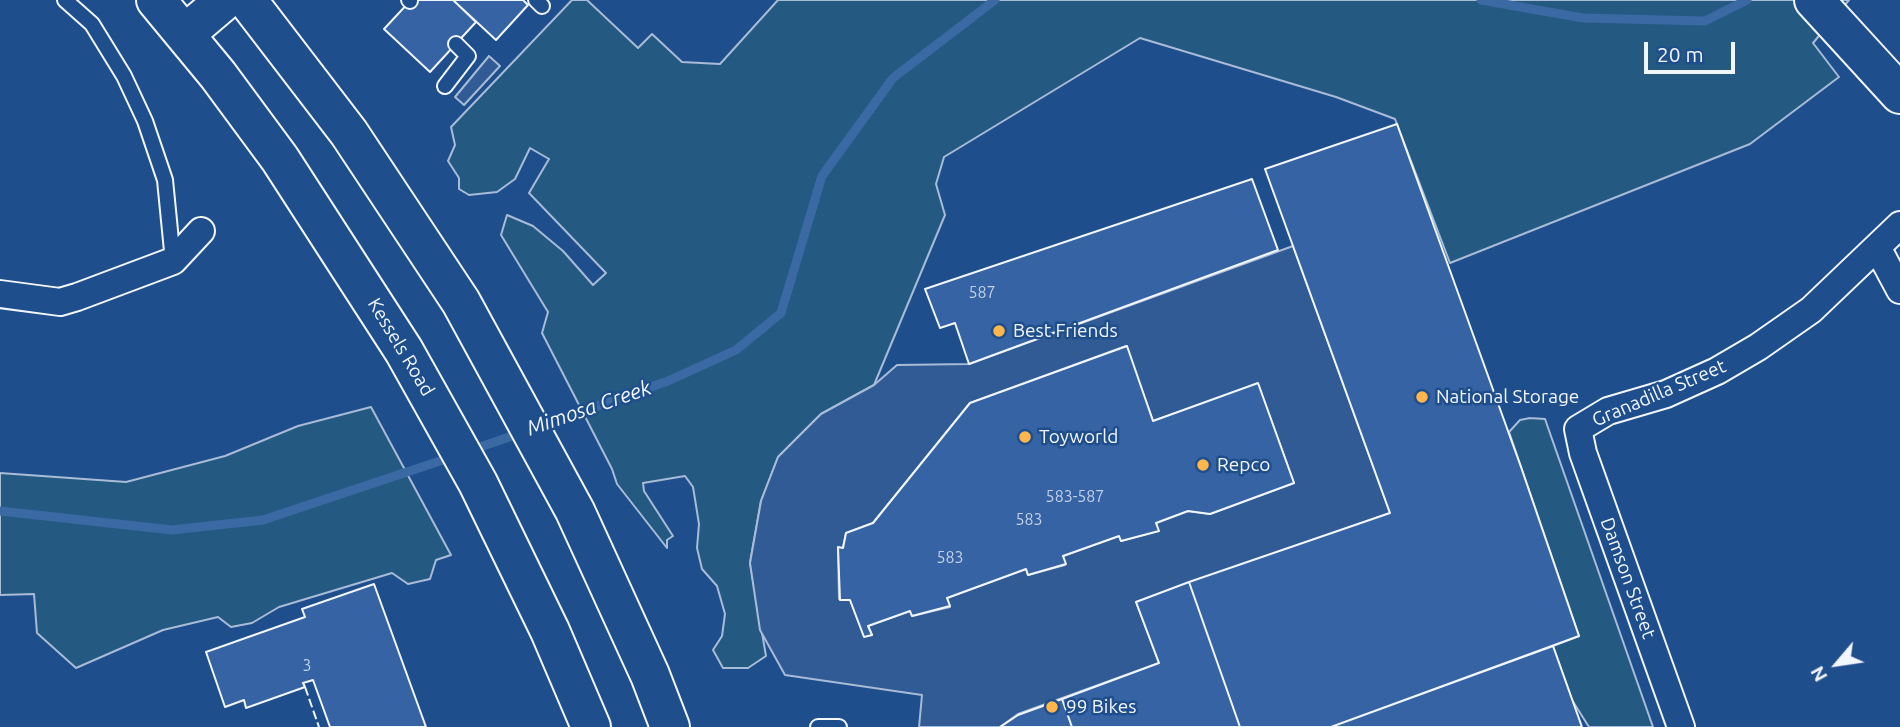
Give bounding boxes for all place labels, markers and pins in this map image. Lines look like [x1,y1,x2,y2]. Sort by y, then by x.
place label: Best Friends [1013,320,1118,342]
marker: Best Friends [991,323,1007,339]
place label: National Storage [1436,386,1579,408]
marker: National Storage [1414,389,1430,405]
place label: Toyworld [1039,426,1118,448]
marker: Toyworld [1017,429,1033,445]
place label: Repco [1217,454,1270,476]
marker: Repco [1195,457,1211,473]
place label: 99 Bikes [1066,696,1136,718]
marker: 99 Bikes [1044,699,1060,715]

